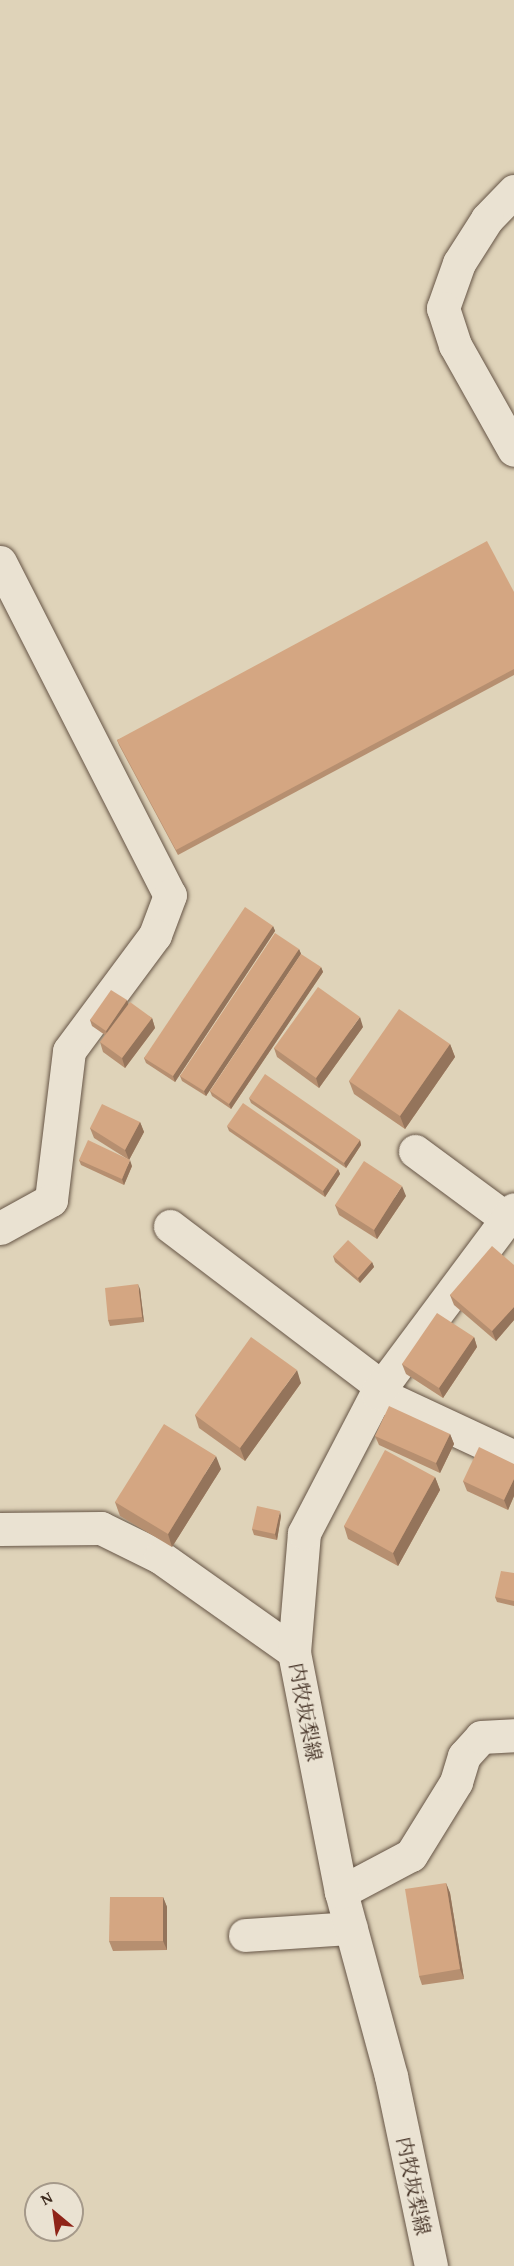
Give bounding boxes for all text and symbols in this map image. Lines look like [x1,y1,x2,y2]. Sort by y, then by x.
street label: 内牧坂梨線 [285,1661,327,1763]
street label: 内牧坂梨線 [392,2135,436,2237]
north arrow [24,2182,84,2242]
text: N [36,2185,57,2211]

